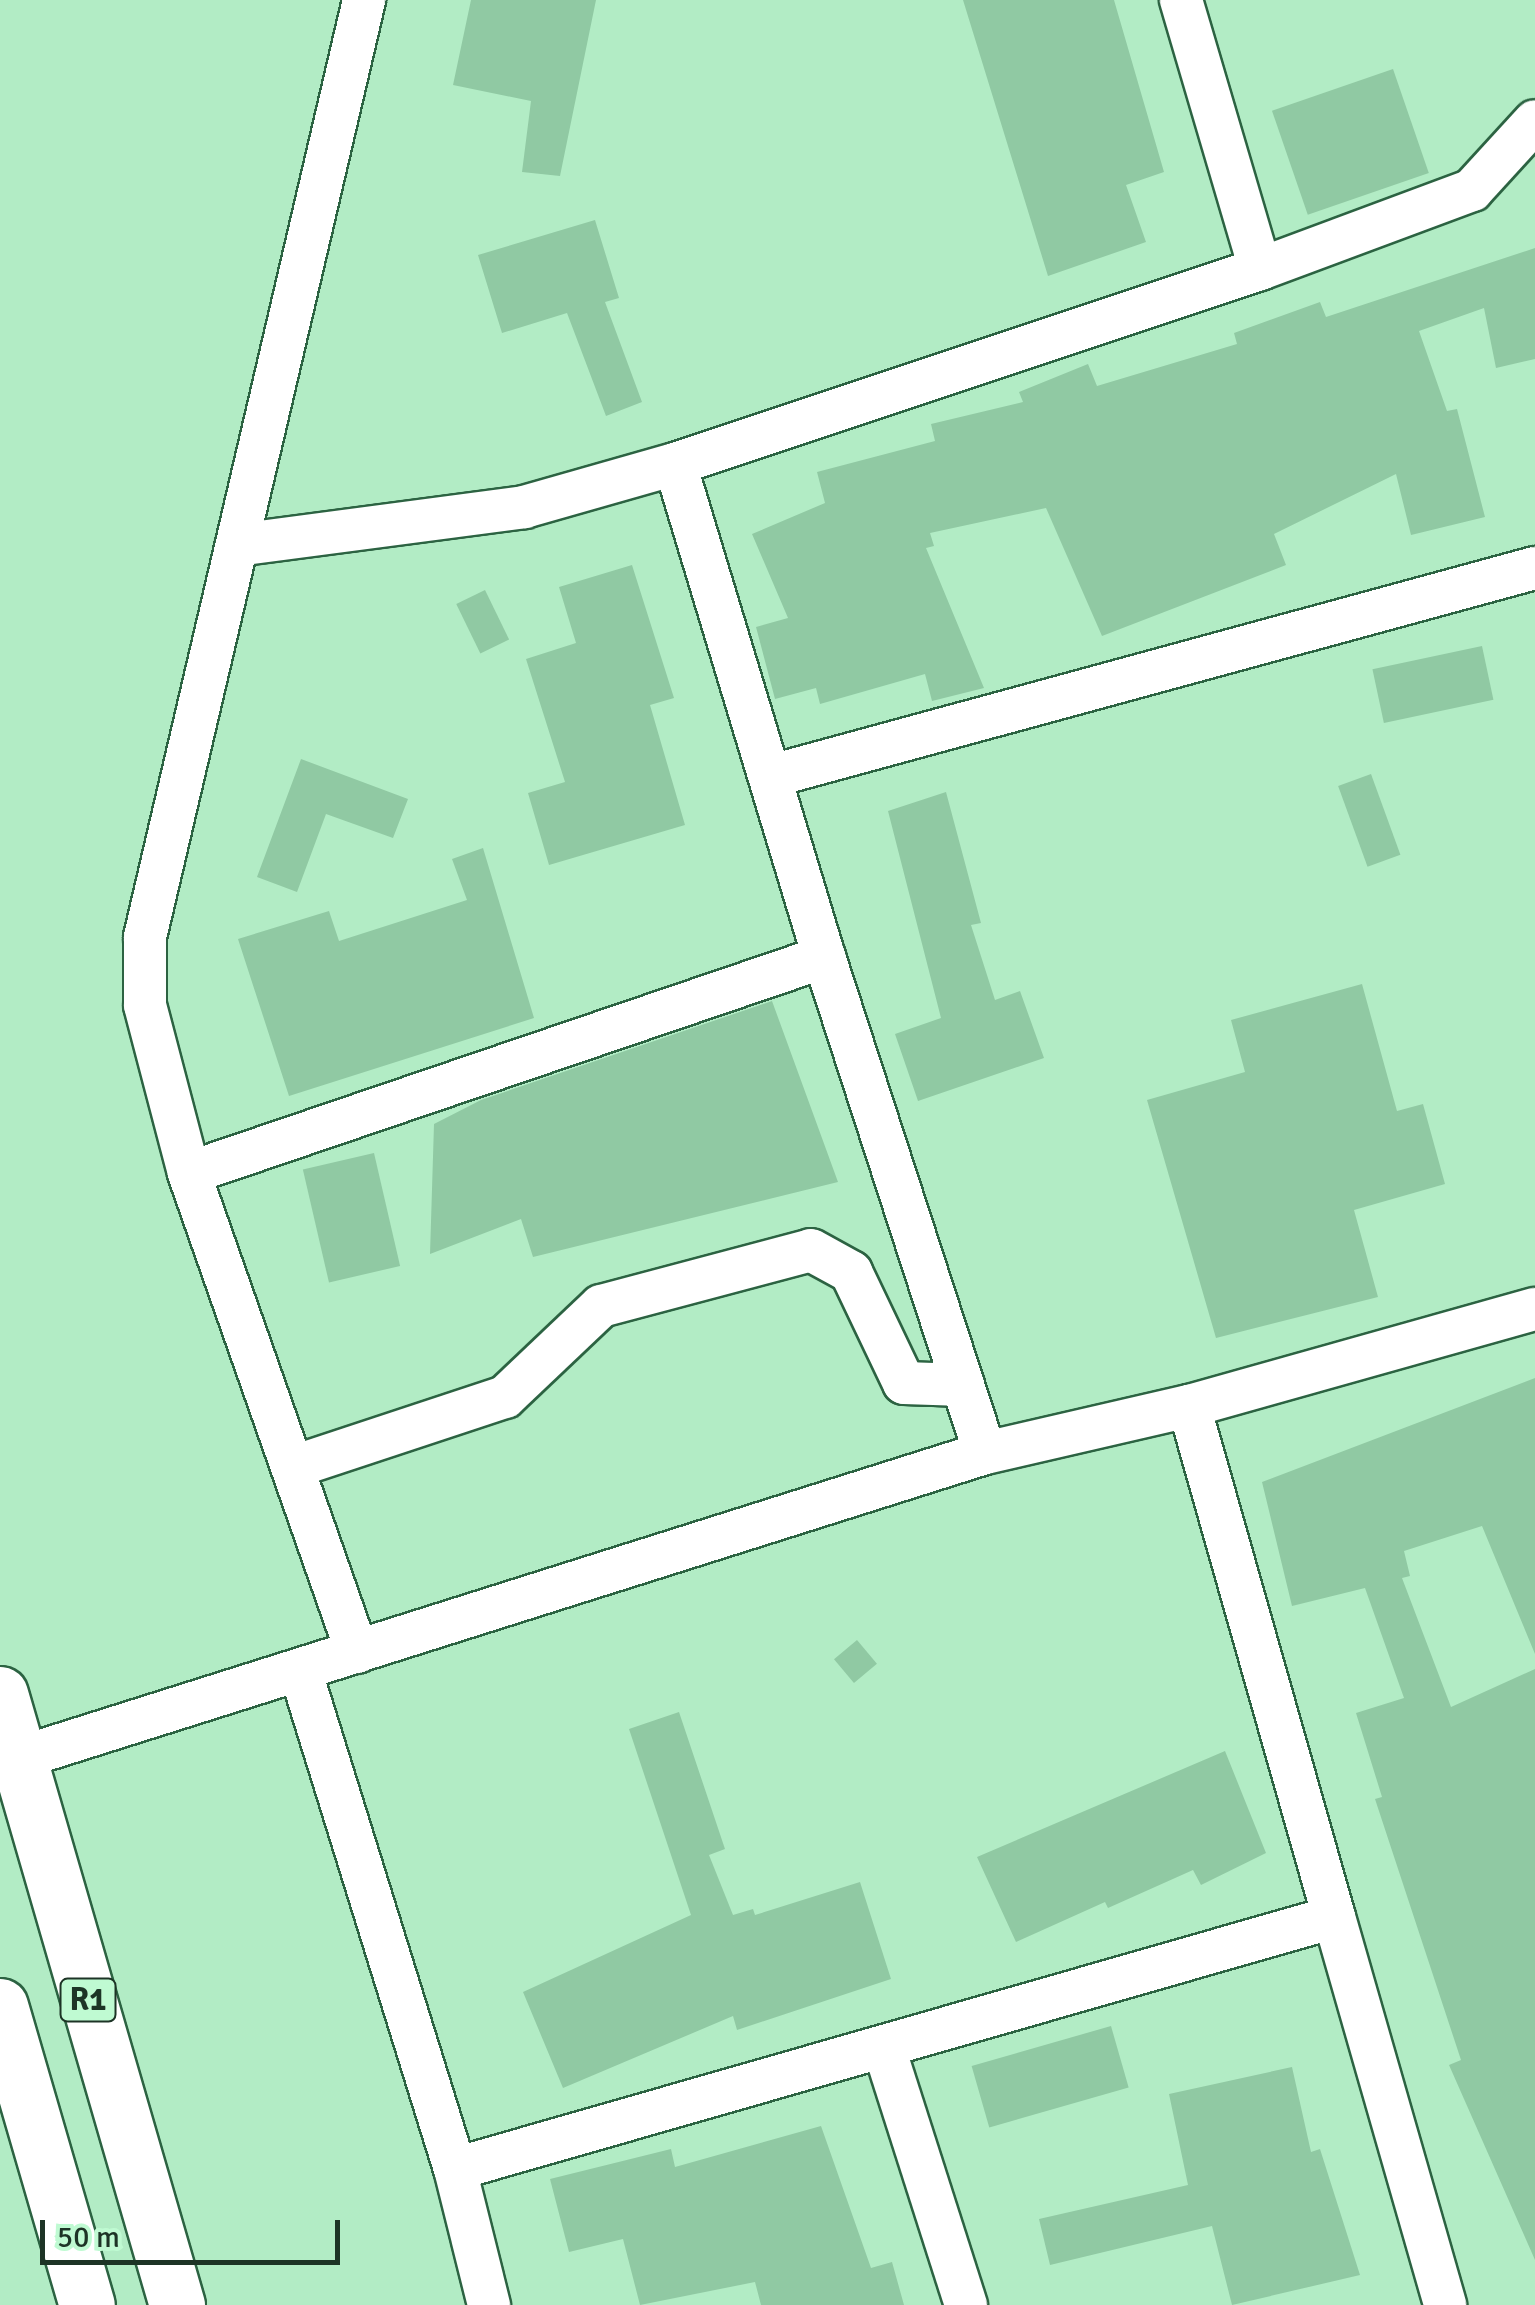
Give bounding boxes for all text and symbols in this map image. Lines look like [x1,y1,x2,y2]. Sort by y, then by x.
road number: R1 [58,1973,118,2027]
scale bar [45,2200,345,2262]
text: 50 m [57,2219,120,2256]

